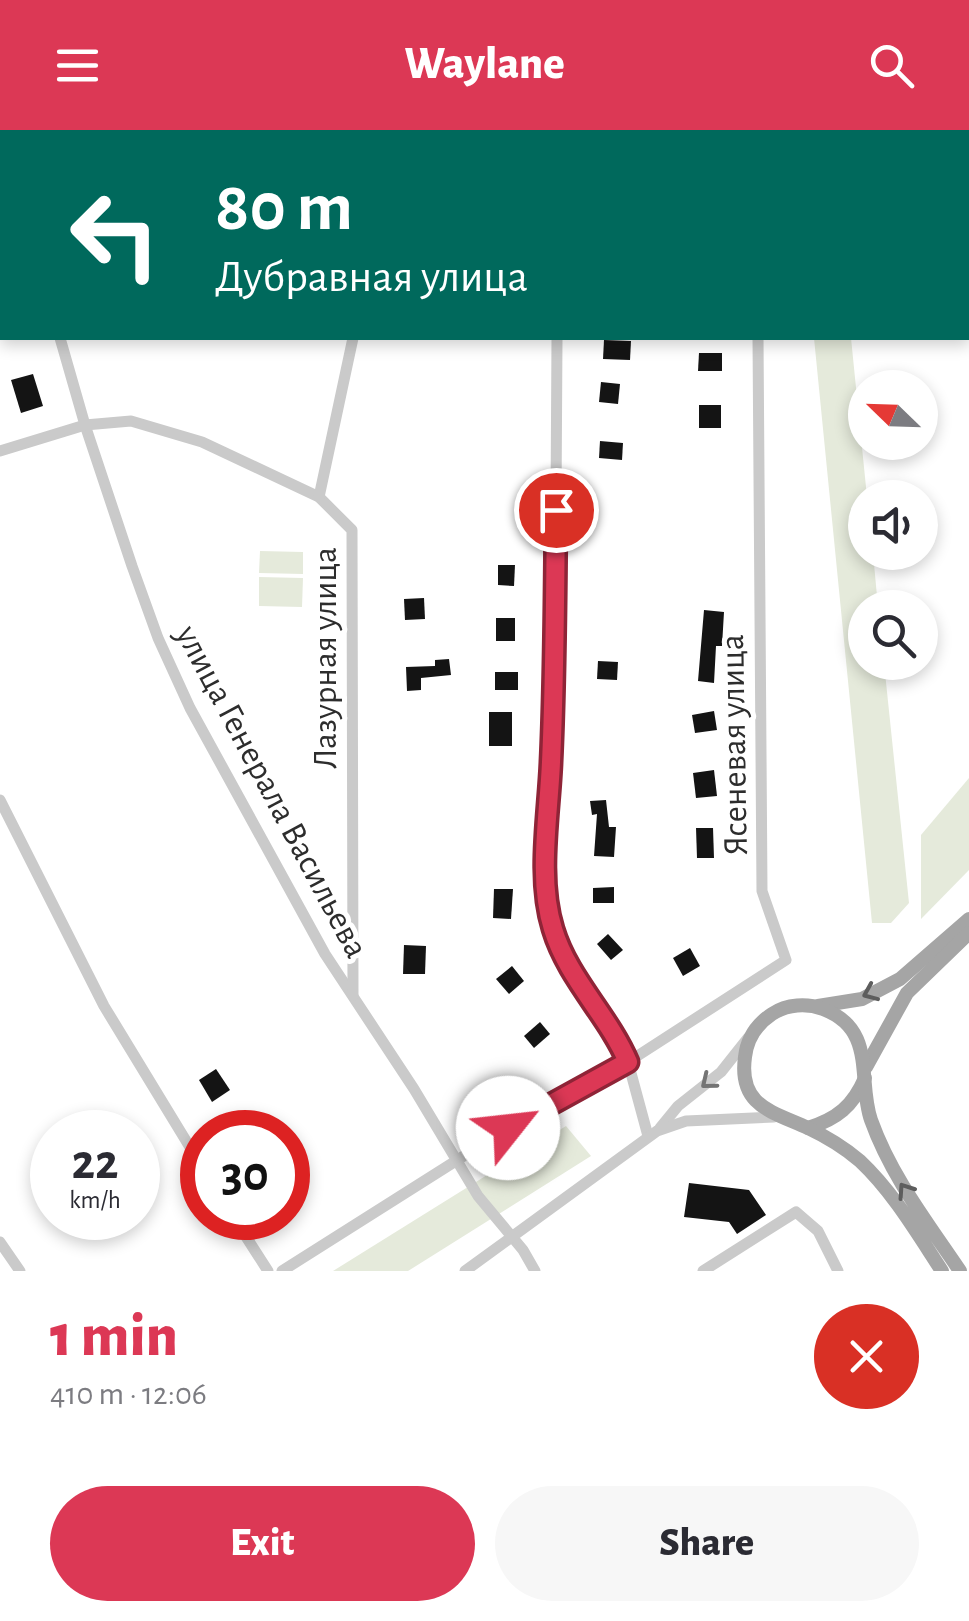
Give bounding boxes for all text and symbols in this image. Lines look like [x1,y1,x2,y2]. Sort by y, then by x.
icon: menu [50,38,105,93]
icon: search [864,38,919,93]
text: Waylane [404,42,565,87]
icon: left [50,170,180,300]
text: 80 m [215,173,353,243]
text: Дубравная улица [215,255,528,300]
north arrow [848,370,938,460]
map controls [848,370,938,680]
pin [514,468,599,553]
button: sound [848,480,938,570]
icon: arrive [529,483,584,538]
street label: Лазурная улица [308,547,343,769]
button: search [848,590,938,680]
street label: улица Генерала Васильева [169,619,374,964]
street label: Ясеневая улица [715,634,754,856]
one-way arrow [862,981,880,1001]
one-way arrow [701,1070,719,1088]
position arrow [456,1076,560,1180]
speed limit sign: 30 [180,1110,310,1240]
text: 22 [71,1138,119,1188]
one-way arrow [899,1183,917,1202]
text: km/h [69,1188,121,1213]
button: close [814,1304,919,1409]
text: 1 min [50,1307,178,1367]
text: 410 m · 12:06 [50,1378,207,1410]
button: Exit [50,1486,475,1601]
button: Share [495,1486,919,1601]

